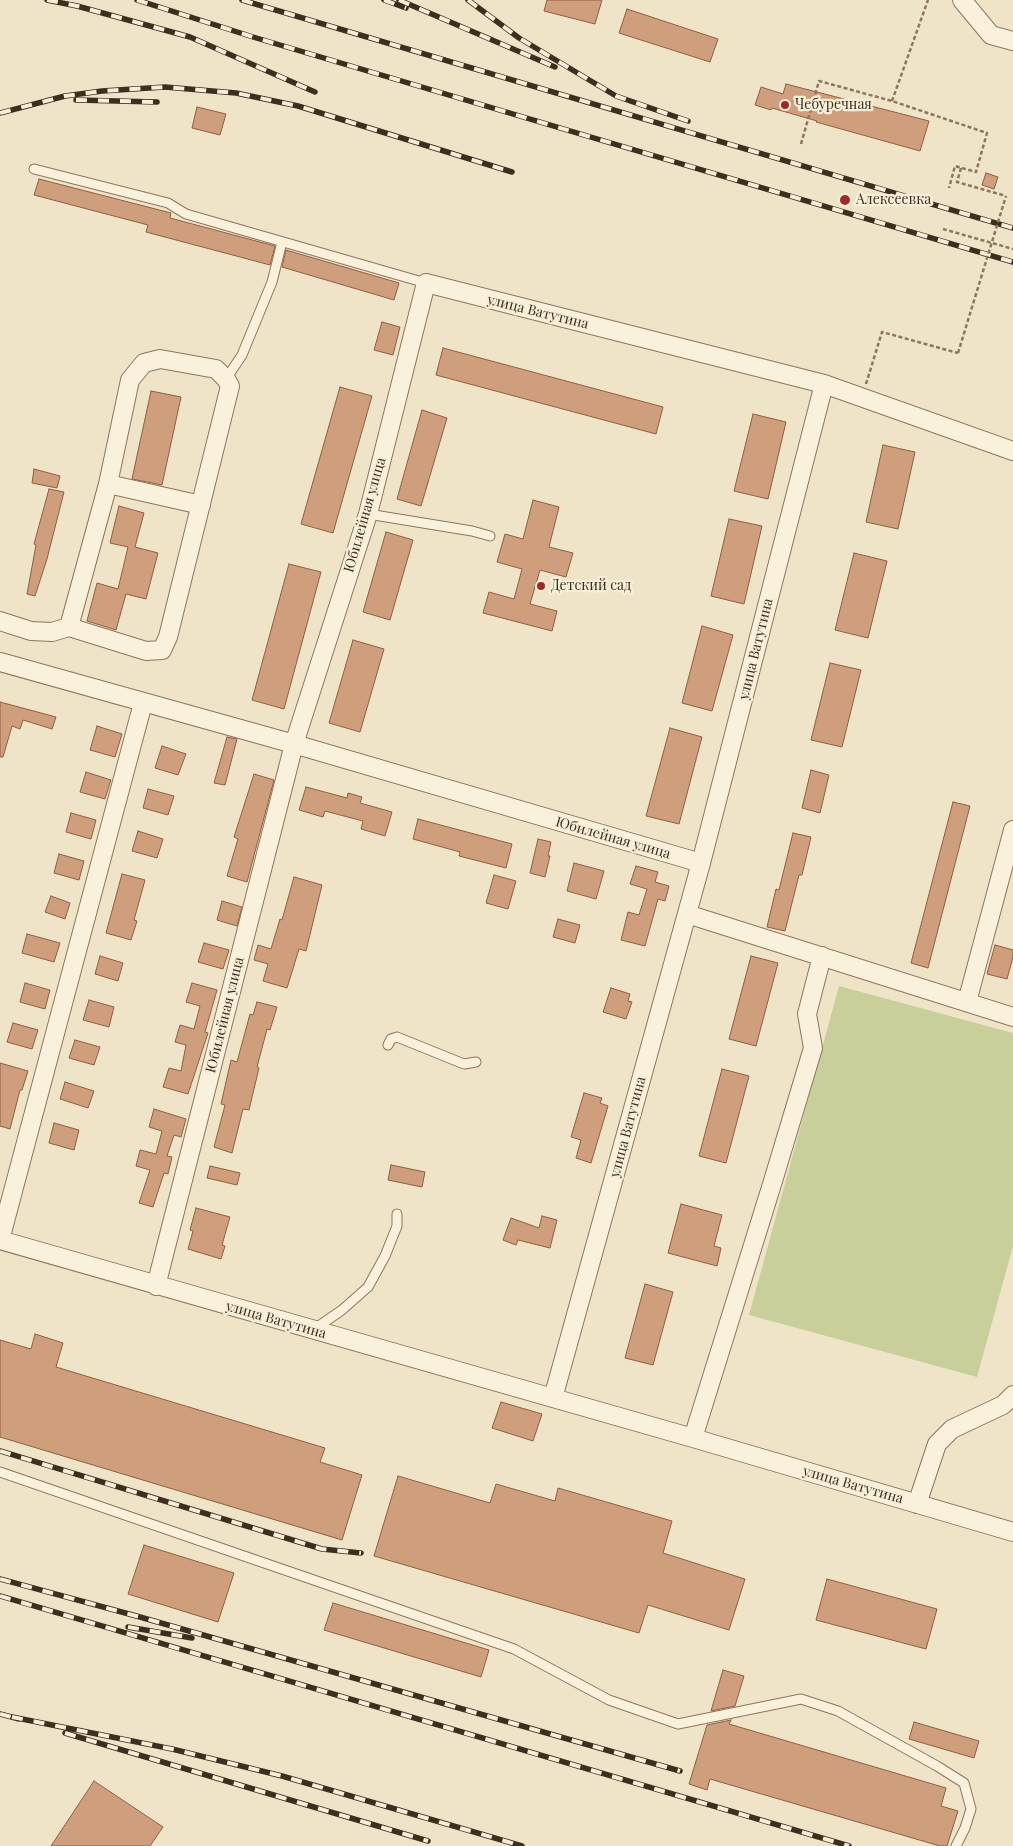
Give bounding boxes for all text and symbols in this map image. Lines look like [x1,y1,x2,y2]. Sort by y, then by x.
place label: Чебуречная [795,97,872,113]
marker: Чебуречная [779,99,791,111]
place label: Алексеевка [856,192,931,208]
marker: Алексеевка [838,193,852,207]
street label: улица Ватутина [486,291,590,333]
street label: Юбилейная улица [341,456,389,574]
place label: Детский сад [551,578,631,594]
marker: Детский сад [535,580,547,592]
street label: улица Ватутина [735,597,777,701]
street label: Юбилейная улица [554,814,672,862]
street label: Юбилейная улица [202,955,248,1075]
street label: улица Ватутина [606,1075,650,1179]
street label: улица Ватутина [224,1298,328,1342]
street label: улица Ватутина [801,1463,905,1507]

